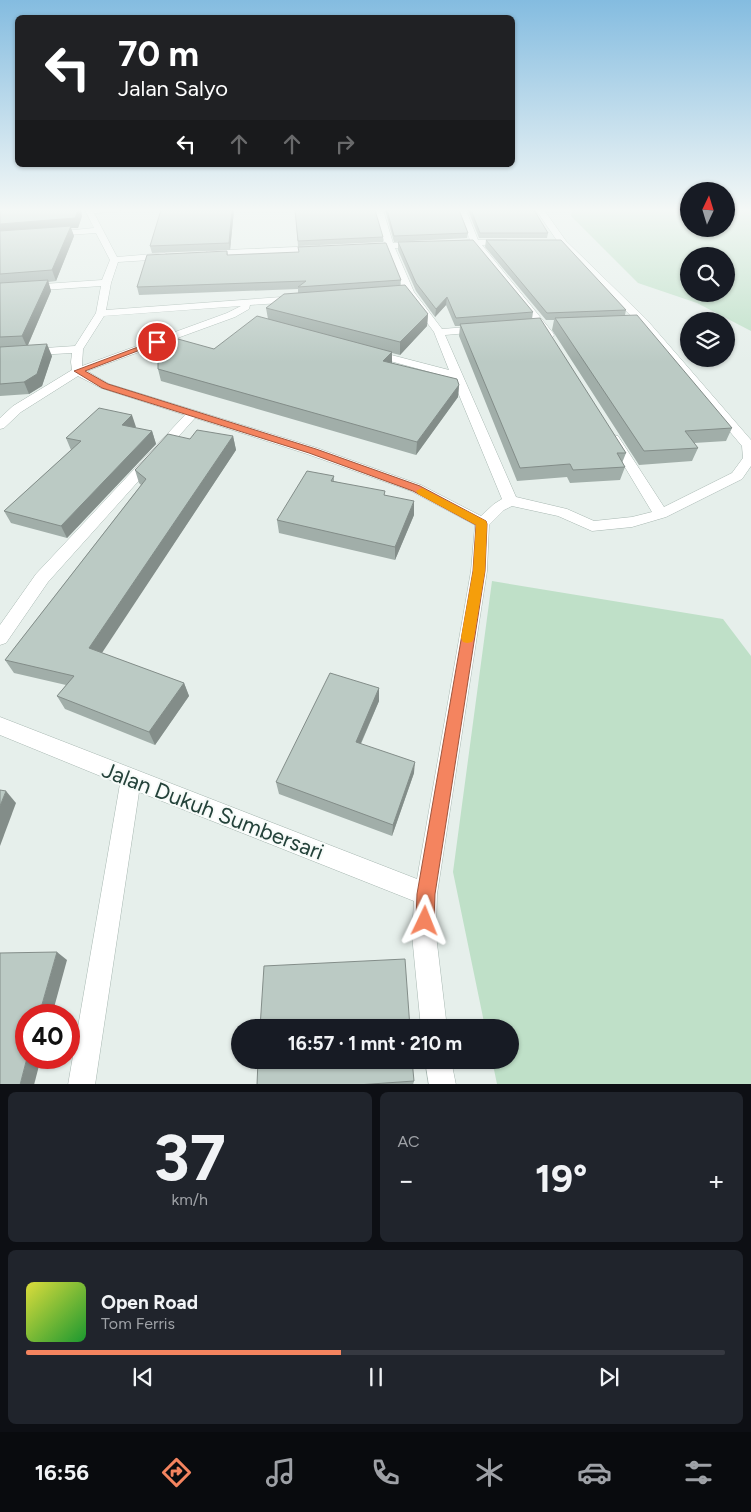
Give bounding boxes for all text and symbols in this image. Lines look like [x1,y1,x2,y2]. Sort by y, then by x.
text: 70 m [118,33,199,75]
icon: left [35,35,100,100]
text: Jalan Salyo [118,75,228,102]
icon: left [172,130,200,158]
icon: ahead [225,130,253,158]
icon: ahead [278,130,306,158]
icon: right [331,130,359,158]
north arrow [680,182,735,238]
map controls [680,182,735,367]
button: search [680,247,735,302]
button: layers [680,312,735,367]
pin [136,321,178,363]
icon: arrive [143,328,171,356]
street label: Jalan Dukuh Sumbersari [98,756,328,866]
position arrow [398,894,450,946]
speed limit sign: 40 [15,1004,80,1069]
text: 16:57 · 1 mnt · 210 m [288,1032,462,1055]
text: 37 [154,1118,226,1196]
text: AC [398,1132,420,1151]
text: 19° [535,1156,587,1202]
text: − [398,1163,415,1197]
text: + [708,1163,725,1197]
text: km/h [171,1190,208,1209]
text: Open Road [101,1291,198,1314]
text: Tom Ferris [101,1314,175,1333]
icon: previous [129,1363,157,1391]
icon: pause [362,1363,390,1391]
icon: next [595,1363,623,1391]
icon: directions [159,1455,194,1490]
icon: music [263,1455,298,1490]
icon: phone [368,1455,403,1490]
icon: climate [472,1455,507,1490]
icon: car [577,1455,612,1490]
icon: filters [681,1455,716,1490]
text: 16:56 [35,1459,89,1486]

